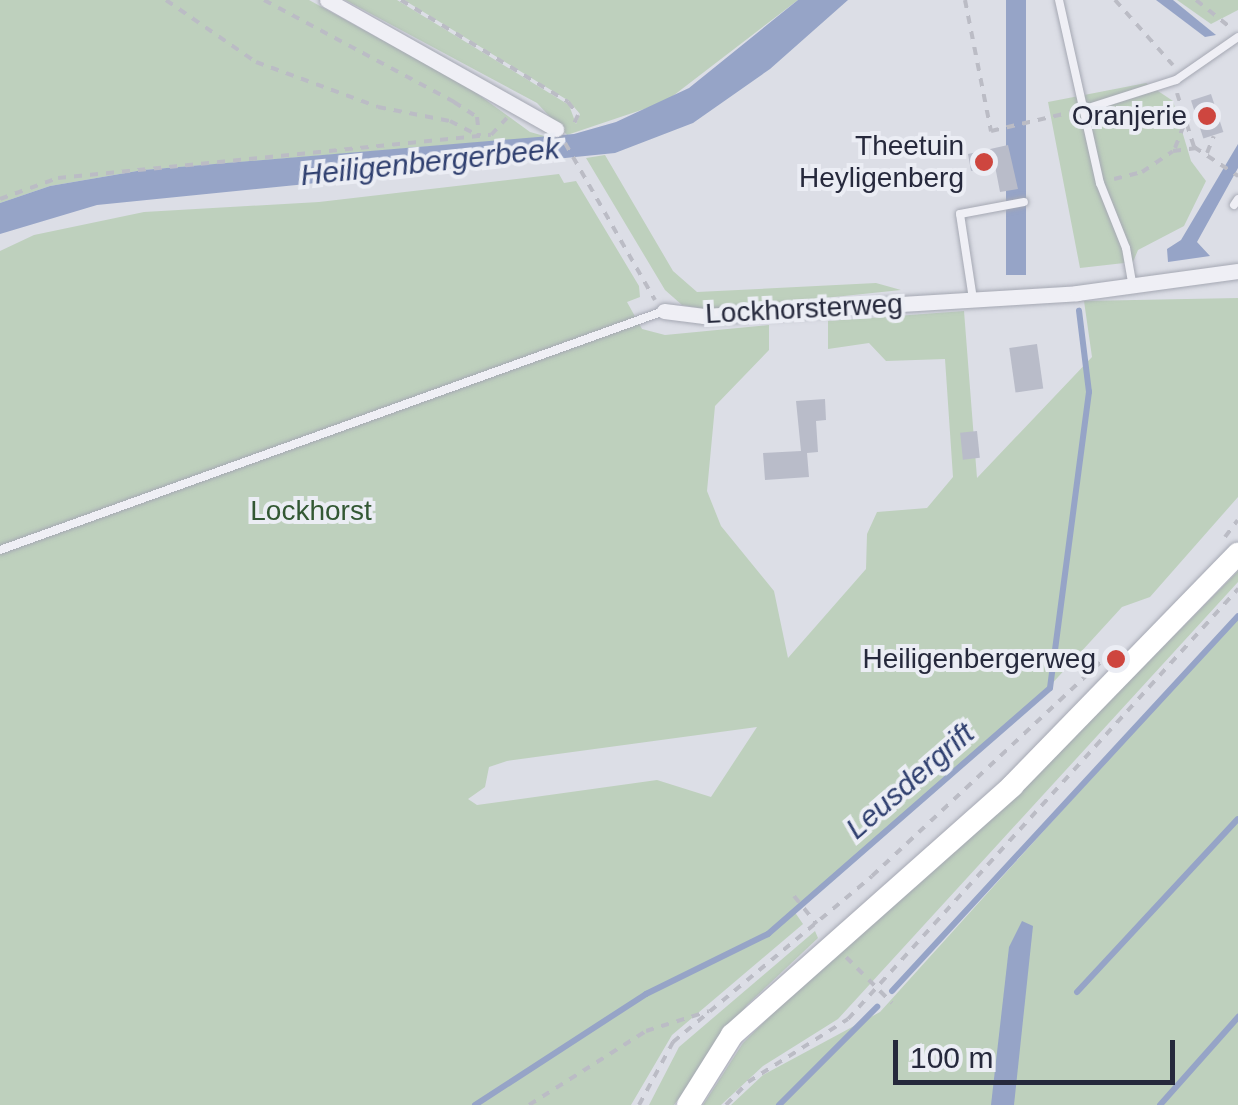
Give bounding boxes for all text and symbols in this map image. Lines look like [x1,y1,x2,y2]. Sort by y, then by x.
place label: Oranjerie [1072,99,1187,133]
marker: Oranjerie [1196,105,1218,127]
place label: Theetuin Heyligenberg [799,129,964,195]
water label: Heiligenbergerbeek [299,131,561,193]
marker: Theetuin Heyligenberg [973,151,995,173]
street label: Lockhorsterweg [704,287,904,331]
park label: Lockhorst [250,494,372,528]
place label: Heiligenbergerweg [863,642,1096,676]
marker: Heiligenbergerweg [1105,648,1127,670]
water label: Leusdergrift [838,715,982,847]
scale bar [898,1020,1180,1082]
text: 100 m [910,1041,993,1074]

